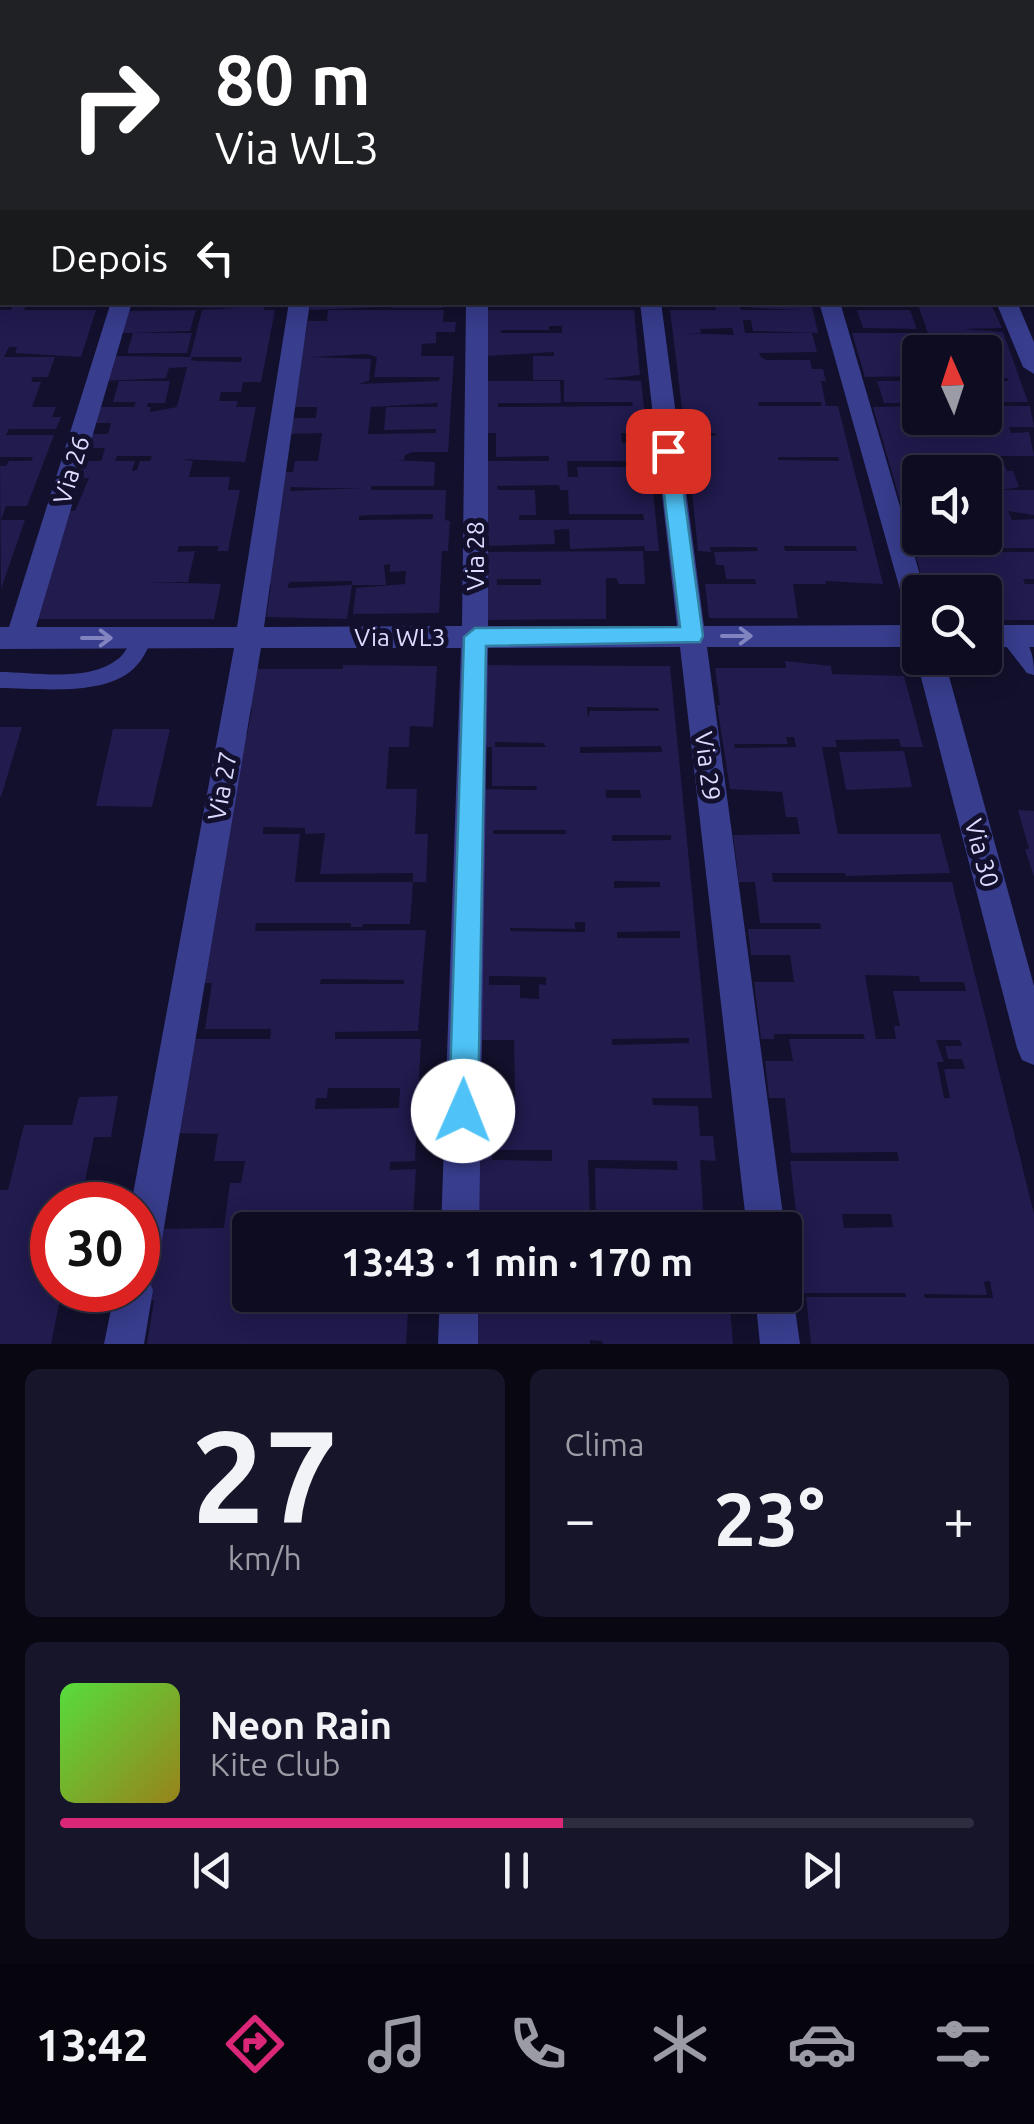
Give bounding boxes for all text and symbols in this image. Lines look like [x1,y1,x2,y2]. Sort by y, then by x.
icon: right [50,40,180,170]
text: 80 m [215,40,371,118]
text: Via WL3 [215,122,379,173]
icon: left [188,230,243,285]
text: Depois [50,237,168,279]
north arrow [902,335,1002,435]
map controls [902,335,1002,675]
pin [626,409,711,494]
icon: arrive [641,424,696,479]
street label: Via 26 [47,433,95,507]
button: sound [902,455,1002,555]
street label: Via 28 [461,521,489,591]
button: search [902,575,1002,675]
street label: Via WL3 [354,623,446,651]
one-way arrow [720,626,753,646]
one-way arrow [80,628,113,648]
street label: Via 29 [690,730,726,802]
street label: Via 27 [202,749,242,823]
street label: Via 30 [959,816,1005,890]
position arrow [411,1059,515,1163]
speed limit sign: 30 [30,1182,160,1312]
text: 13:43 · 1 min · 170 m [341,1241,693,1283]
text: 27 [191,1402,338,1548]
text: Clima [565,1426,644,1462]
text: 23° [714,1476,825,1560]
text: − [565,1488,596,1549]
text: + [943,1488,974,1549]
text: km/h [228,1540,302,1576]
text: Neon Rain [210,1704,392,1746]
text: Kite Club [210,1746,340,1782]
icon: previous [185,1843,240,1898]
icon: pause [489,1843,544,1898]
icon: next [794,1843,849,1898]
icon: directions [220,2009,290,2079]
icon: music [362,2009,432,2079]
icon: phone [503,2009,573,2079]
icon: climate [645,2009,715,2079]
icon: car [787,2009,857,2079]
icon: filters [928,2009,998,2079]
text: 13:42 [36,2019,148,2070]

